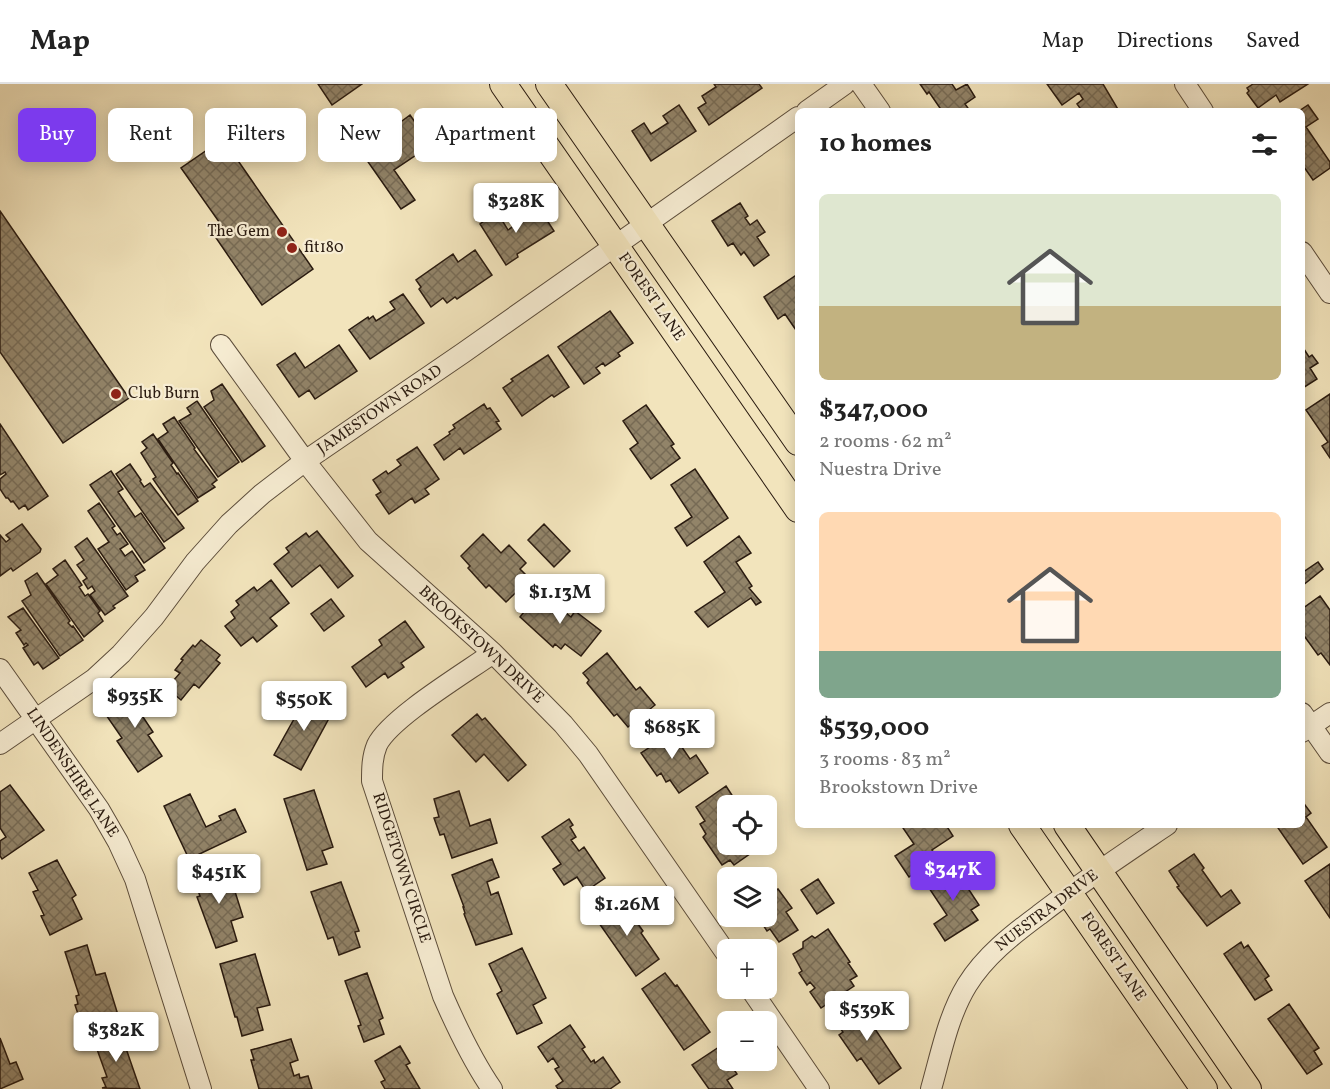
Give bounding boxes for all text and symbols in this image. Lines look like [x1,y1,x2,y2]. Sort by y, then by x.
text: Map [30,22,90,61]
text: Map [1042,27,1084,56]
text: Directions [1117,27,1213,56]
text: Saved [1246,27,1300,56]
chip: Buy [18,108,96,162]
chip: Rent [108,108,193,162]
chip: Filters [205,108,306,162]
chip: New [318,108,402,162]
chip: Apartment [414,108,557,162]
text: 10 homes [819,126,932,162]
icon: filters [1248,128,1281,161]
pin: $328K [474,183,558,234]
text: $328K [487,188,545,216]
place label: The Gem [207,221,270,243]
marker: The Gem [275,225,289,239]
icon: home [996,233,1104,341]
place label: fit180 [304,237,344,259]
marker: fit180 [285,241,299,255]
street label: FOREST LANE [612,248,690,346]
street label: JAMESTOWN ROAD [313,360,447,460]
place label: Club Burn [128,383,199,405]
marker: Club Burn [109,387,123,401]
text: $347,000 [819,392,928,428]
text: 2 rooms · 62 m² [819,428,952,456]
text: Nuestra Drive [819,456,941,484]
icon: home [996,551,1104,659]
pin: $1.13M [511,574,609,625]
text: $1.13M [529,579,591,607]
street label: BROOKSTOWN DRIVE [414,581,548,709]
pin: $935K [93,678,177,729]
pin: $550K [262,681,346,732]
text: $935K [107,683,163,711]
text: $550K [275,686,333,714]
street label: LINDENSHIRE LANE [20,704,124,842]
pin: $685K [630,709,714,760]
text: $539,000 [819,710,929,746]
text: $685K [644,714,700,742]
text: 3 rooms · 83 m² [819,746,951,774]
text: Brookstown Drive [819,774,978,802]
street label: RIDGETOWN CIRCLE [366,790,436,946]
map controls [717,795,777,1071]
button: locate [717,795,777,855]
pin: $347K [911,851,995,902]
pin: $451K [177,854,261,905]
text: $347K [924,856,982,884]
text: $451K [191,859,247,887]
street label: NUESTRA DRIVE [991,865,1103,957]
button: layers [717,867,777,927]
pin: $1.26M [578,886,676,937]
text: $1.26M [594,891,660,919]
street label: FOREST LANE [1075,908,1151,1006]
button: + [717,939,777,999]
pin: $539K [825,991,909,1042]
text: $539K [839,996,895,1024]
button: − [717,1011,777,1071]
pin: $382K [74,1012,158,1063]
text: $382K [88,1017,144,1045]

